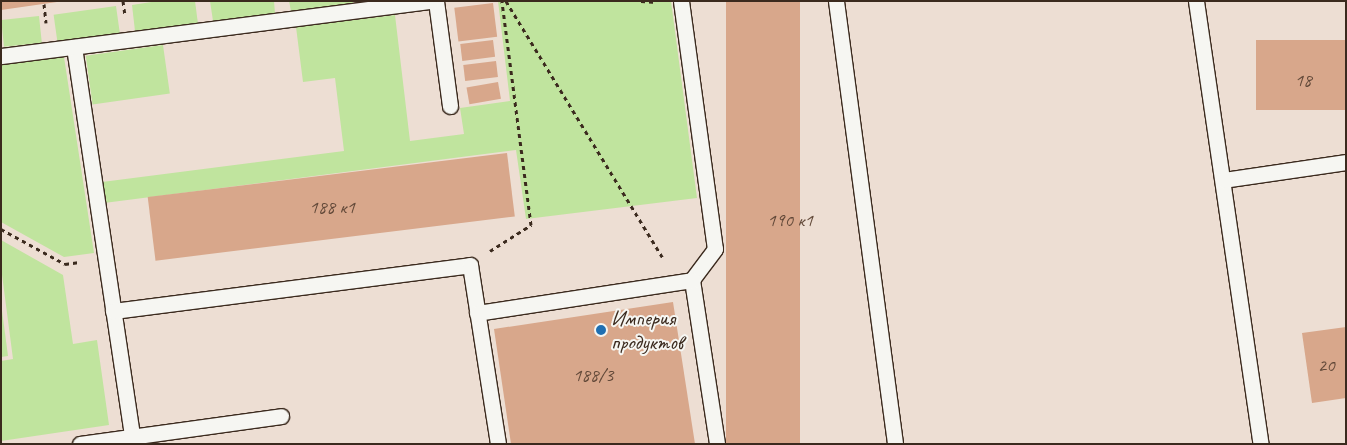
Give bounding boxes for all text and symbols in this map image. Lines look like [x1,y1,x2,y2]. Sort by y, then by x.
house number: 18 [1294,70,1312,92]
house number: 188 к1 [309,197,355,219]
house number: 190 к1 [767,210,813,232]
place label: Империя продуктов [611,305,683,355]
marker: Империя продуктов [595,324,607,336]
house number: 20 [1317,355,1335,377]
house number: 188/3 [573,365,613,387]

